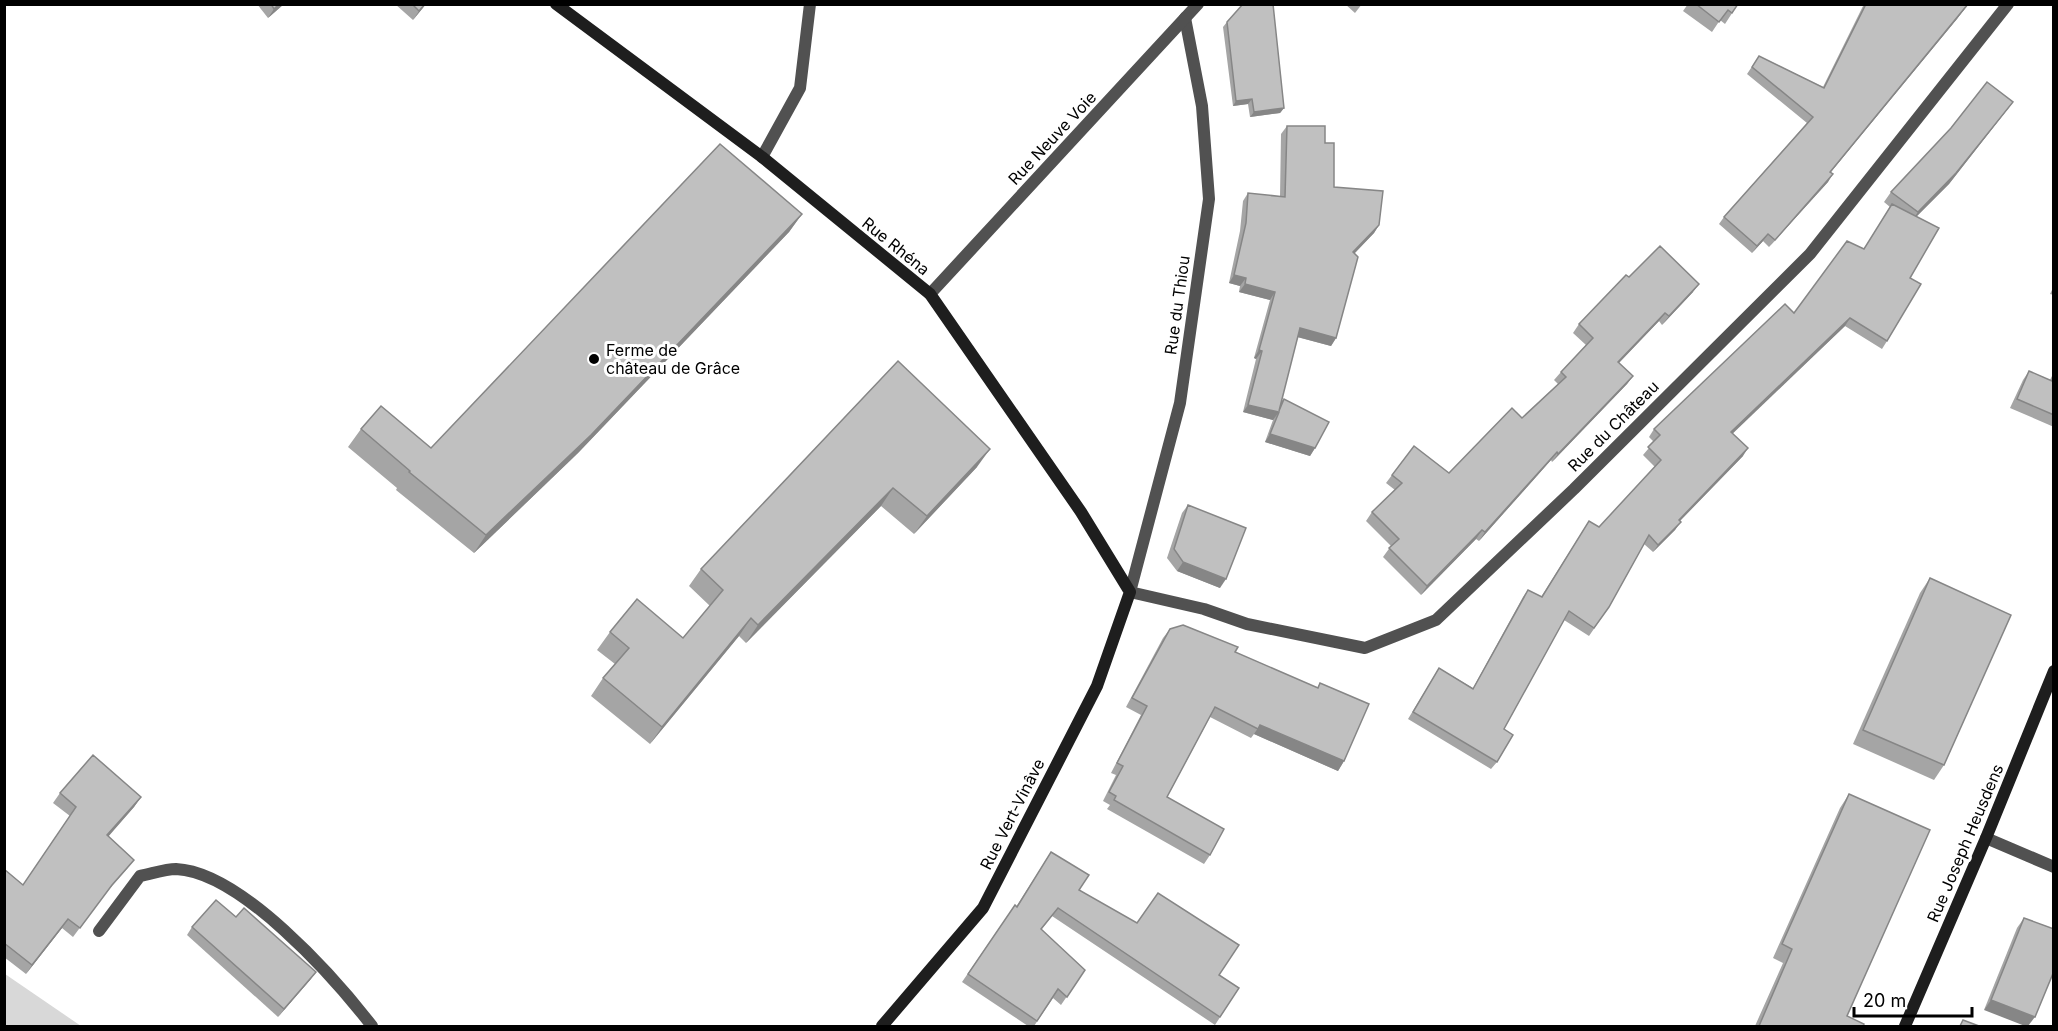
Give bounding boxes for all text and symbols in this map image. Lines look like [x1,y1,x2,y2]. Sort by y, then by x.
street label: Rue Neuve Voie [1004,87,1100,189]
street label: Rue Rhéna [858,213,934,279]
street label: Rue du Thiou [1160,254,1194,356]
place label: Ferme de château de Grâce [606,340,740,378]
marker: Ferme de château de Grâce [587,352,601,366]
street label: Rue du Château [1563,376,1663,476]
street label: Rue Vert-Vinâve [975,755,1049,873]
street label: Rue Joseph Heusdens [1923,761,2007,925]
scale bar [1854,980,1972,1018]
text: 20 m [1863,990,1906,1011]

